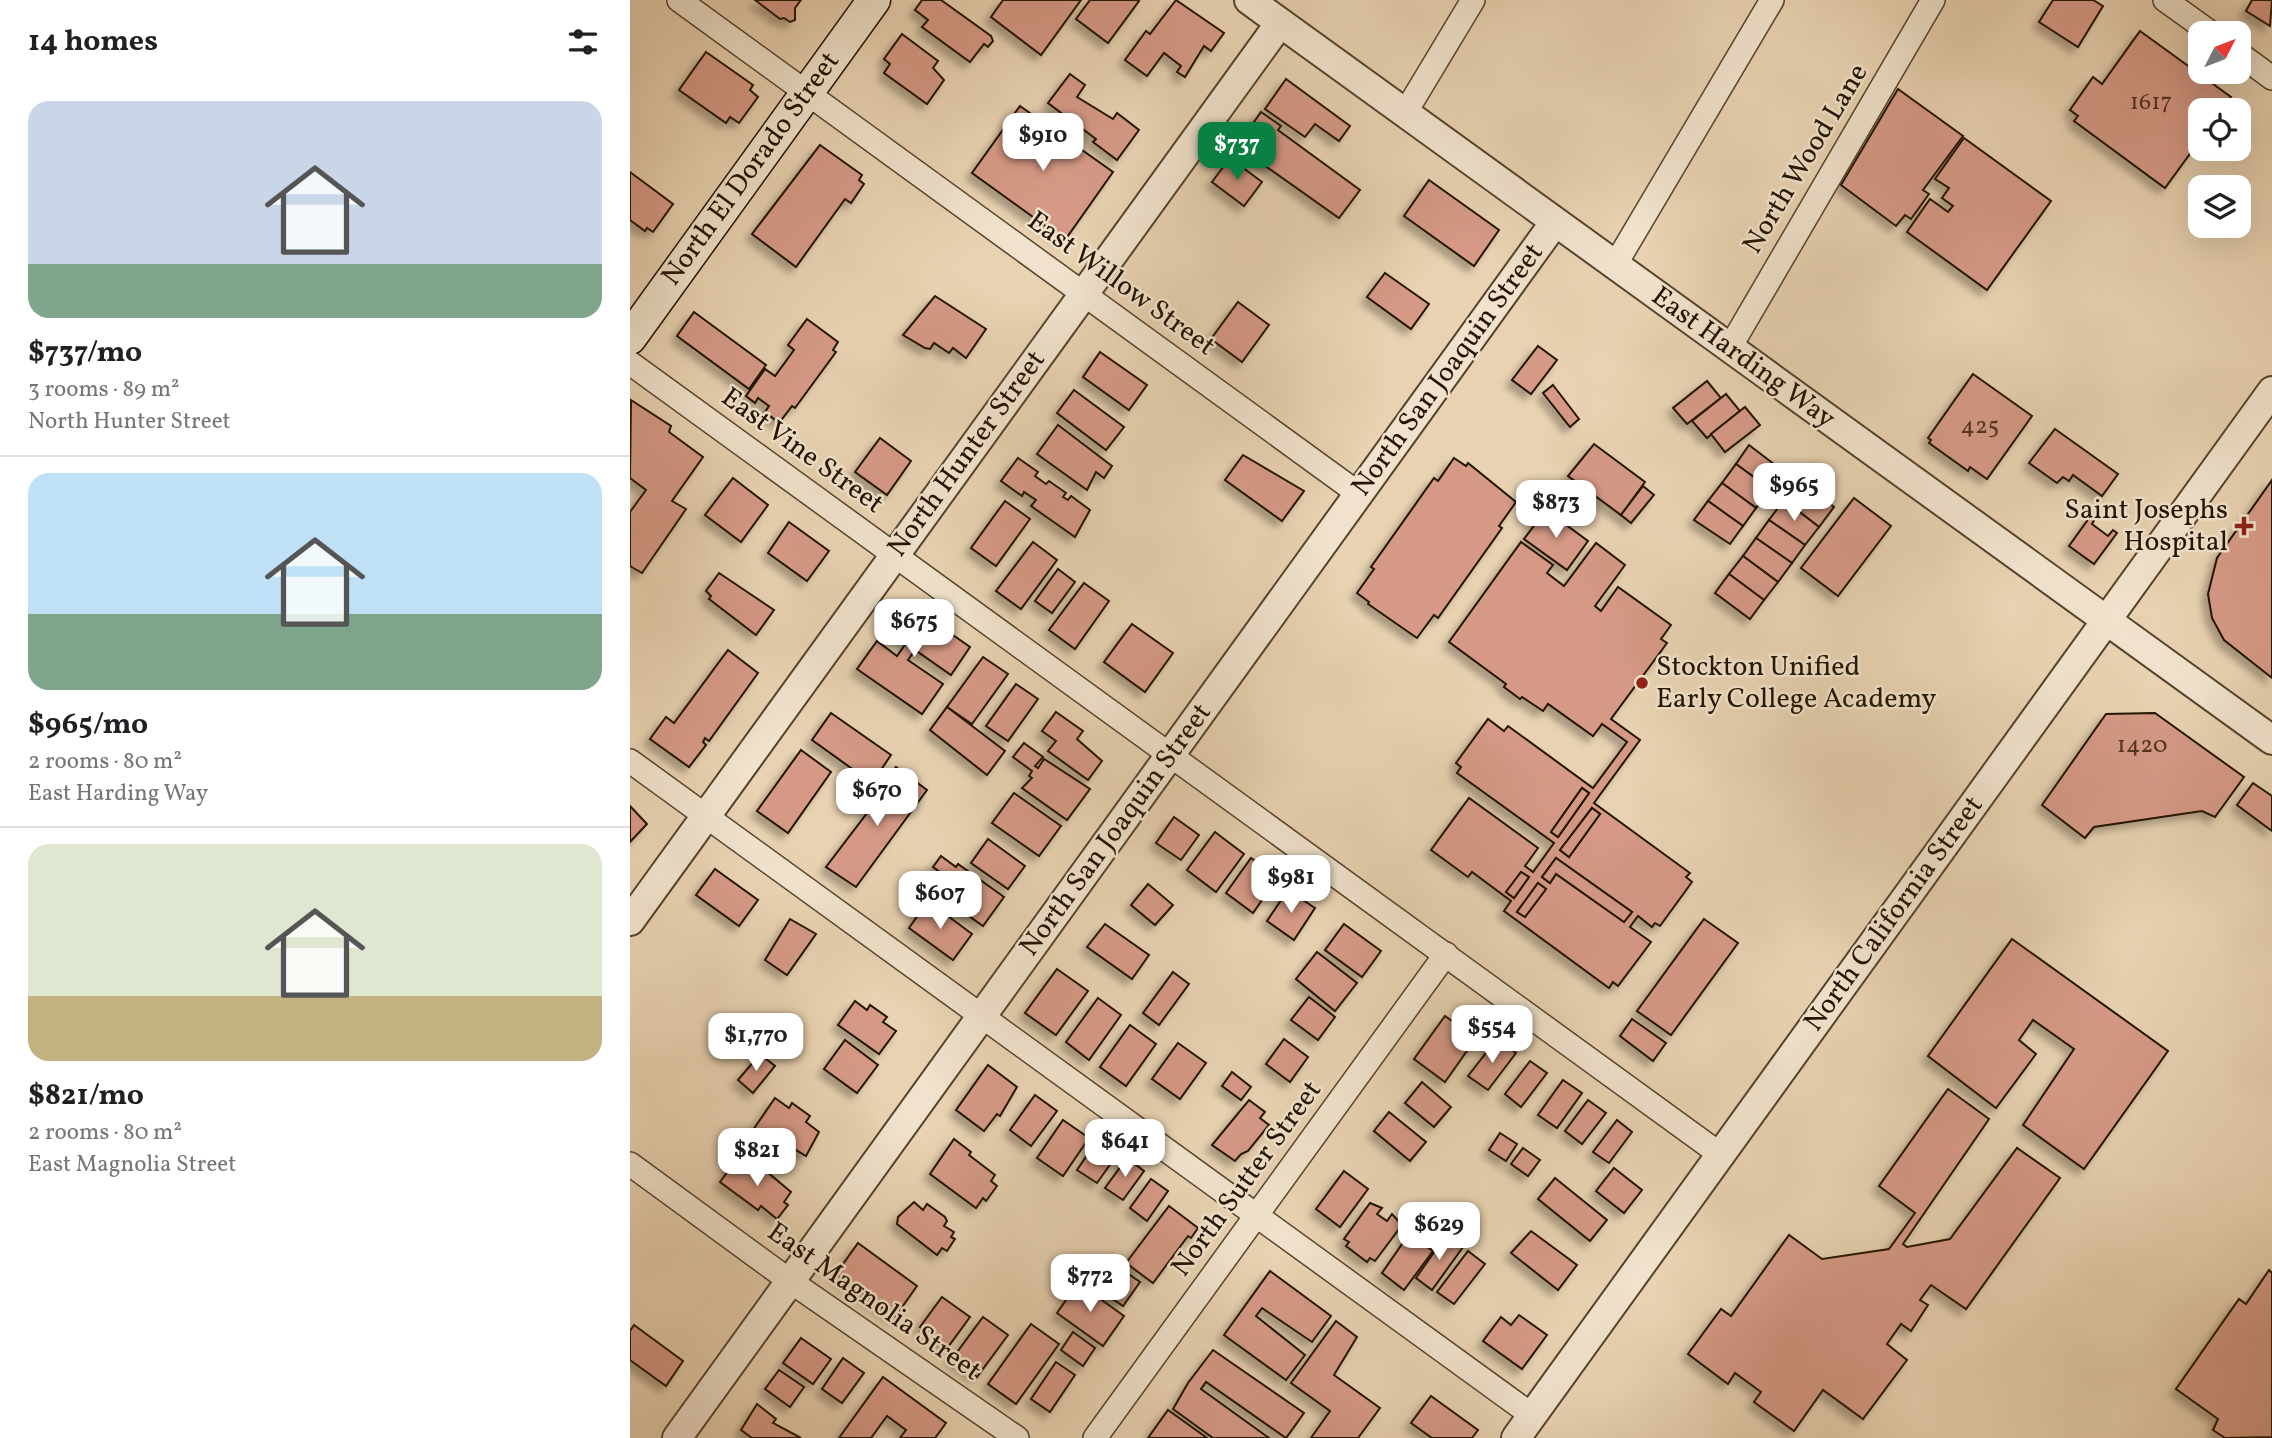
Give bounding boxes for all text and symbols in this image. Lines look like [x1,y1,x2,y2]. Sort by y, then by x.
text: 14 homes [28,21,158,63]
north arrow [2188,21,2250,84]
map controls [2188,21,2251,238]
icon: filters [564,23,602,61]
street label: North El Dorado Street [653,44,849,294]
street label: North Wood Lane [1734,57,1878,261]
house number: 1617 [2130,86,2172,120]
button: locate [2188,98,2251,161]
pin: $910 [1002,114,1084,173]
text: $910 [1019,120,1067,152]
pin: $737 [1196,122,1278,182]
text: $737 [1214,129,1260,161]
icon: home [252,147,378,273]
button: layers [2188,175,2251,238]
street label: East Willow Street [1019,202,1223,366]
street label: North San Joaquin Street [1343,235,1553,505]
street label: East Harding Way [1643,278,1843,438]
text: $737/mo [28,332,142,374]
street label: North Hunter Street [879,343,1055,565]
text: 3 rooms · 89 m² [28,374,180,406]
street label: East Vine Street [713,379,891,523]
text: North Hunter Street [28,406,231,438]
house number: 425 [1961,410,1999,444]
pin: $965 [1753,463,1835,523]
text: $965 [1769,470,1819,502]
pin: $873 [1515,480,1597,540]
text: $873 [1532,487,1580,519]
place label: Saint Josephs Hospital [2064,491,2228,562]
marker: Saint Josephs Hospital [2234,516,2254,536]
icon: home [252,519,378,645]
pin: $675 [873,600,955,659]
text: $675 [890,606,938,638]
place label: Stockton Unified Early College Academy [1656,648,1936,719]
marker: Stockton Unified Early College Academy [1634,675,1650,691]
street label: North San Joaquin Street [1011,695,1221,965]
text: $965/mo [28,704,148,746]
house number: 1420 [2117,729,2167,763]
text: 2 rooms · 80 m² [28,746,182,778]
pin: $670 [836,768,918,828]
text: $670 [852,775,902,807]
text: East Harding Way [28,778,208,810]
street label: North California Street [1795,788,1993,1040]
pin: $981 [1250,856,1332,915]
text: $981 [1267,862,1315,894]
pin: $607 [899,872,981,931]
text: $607 [915,878,965,910]
icon: home [252,890,378,1016]
pin: $554 [1451,1006,1533,1065]
text: $554 [1468,1012,1516,1044]
pin: $1,770 [699,1014,813,1073]
text: $1,770 [724,1020,788,1052]
street label: North Sutter Street [1162,1073,1332,1285]
text: $821/mo [28,1075,144,1117]
text: 2 rooms · 80 m² [28,1117,182,1149]
pin: $641 [1084,1120,1166,1179]
text: $641 [1101,1126,1149,1158]
pin: $821 [716,1128,798,1188]
text: $821 [734,1135,780,1167]
text: East Magnolia Street [28,1149,236,1181]
pin: $629 [1398,1202,1480,1262]
text: $629 [1414,1209,1464,1241]
street label: East Magnolia Street [759,1213,989,1391]
pin: $772 [1049,1254,1131,1314]
text: $772 [1067,1261,1113,1293]

